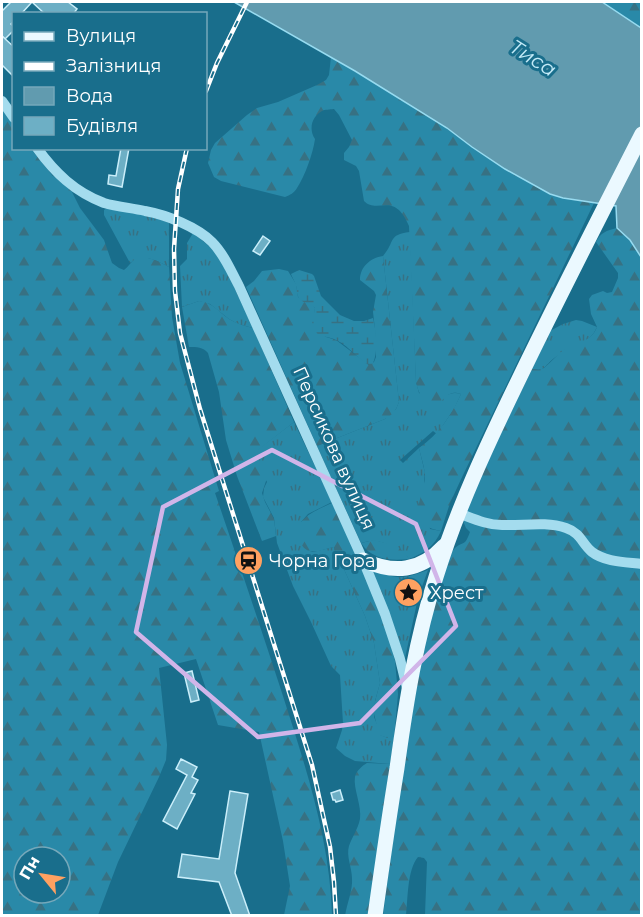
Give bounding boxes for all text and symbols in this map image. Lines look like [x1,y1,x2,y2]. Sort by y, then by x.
legend [12,12,207,150]
text: Вулиця [66,25,136,47]
water label: Тиса [505,34,561,82]
text: Залізниця [66,55,161,77]
text: Вода [66,85,113,107]
text: Будівля [66,115,138,137]
street label: Персикова вулиця [288,363,380,533]
station icon: Чорна Гора [232,545,264,577]
place label: Чорна Гора [269,550,375,572]
place icon: Хрест [393,577,425,609]
place label: Хрест [430,582,484,604]
north arrow [12,845,72,905]
text: Пн [15,853,44,883]

